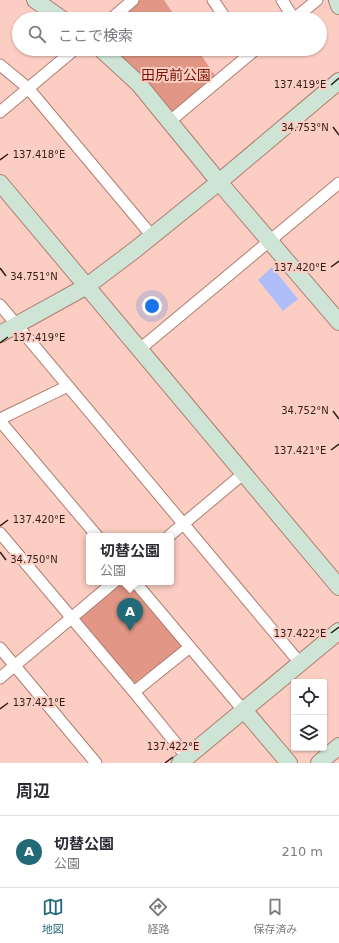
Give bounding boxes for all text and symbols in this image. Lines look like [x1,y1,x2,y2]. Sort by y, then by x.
search box [12,12,327,56]
icon: search [26,23,48,45]
text: ここで検索 [58,27,133,45]
park label: 田尻前公園 [141,67,211,83]
text: 137.419°E [274,79,326,90]
text: 34.753°N [281,122,329,133]
text: 137.418°E [13,149,65,160]
text: 137.420°E [274,262,326,273]
text: 34.751°N [10,271,58,282]
your location [142,296,162,316]
text: 137.419°E [13,332,65,343]
text: 34.752°N [281,405,329,416]
text: 137.421°E [274,445,326,456]
text: 137.420°E [13,514,65,525]
popup [86,533,174,585]
text: 切替公園 [100,542,160,560]
text: 34.750°N [10,554,58,565]
text: 公園 [100,563,126,578]
pin: A [117,598,143,631]
text: 137.422°E [274,628,326,639]
map controls [291,679,327,751]
button: locate [291,679,327,715]
text: 137.421°E [13,697,65,708]
button: layers [291,715,327,751]
text: 137.422°E [147,741,199,752]
text: 周辺 [16,781,50,801]
text: 切替公園 [54,835,114,853]
text: A [24,844,34,859]
text: 210 m [281,844,323,859]
text: 公園 [54,856,80,871]
tab: 地図 [42,896,64,936]
tab: 経路 [147,896,169,936]
tab: 保存済み [253,896,297,936]

